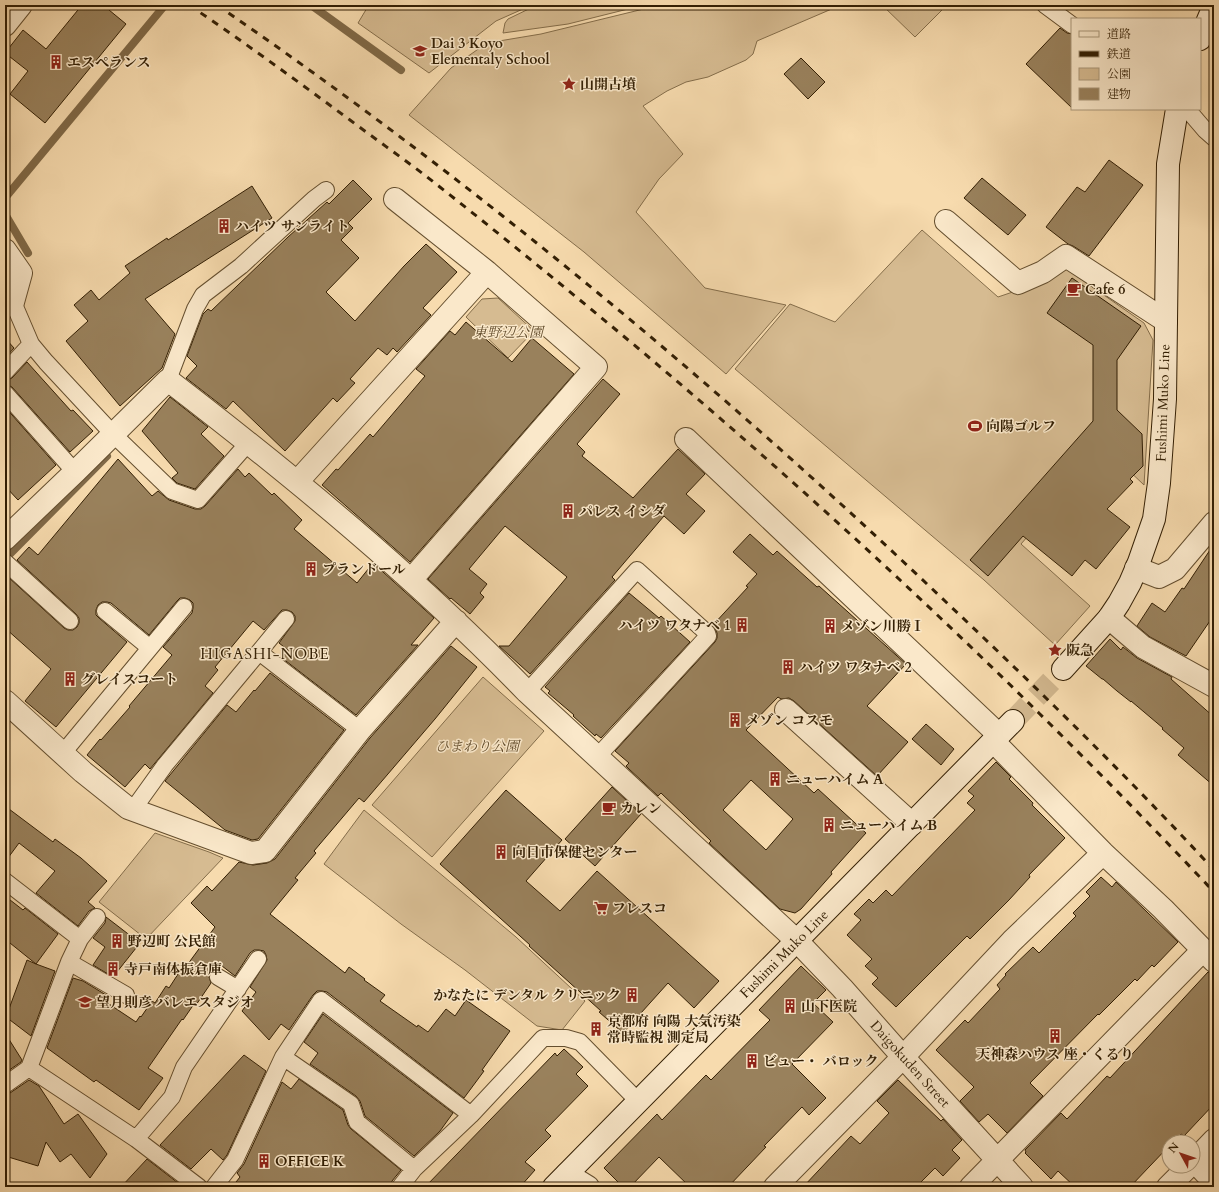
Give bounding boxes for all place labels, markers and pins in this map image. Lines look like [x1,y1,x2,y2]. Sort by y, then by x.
place label: Dai 3 Koyo Elementaly School [431,34,550,69]
school or university icon: Dai 3 Koyo Elementaly School [412,43,428,59]
place label: エスぺランス [67,53,151,72]
building icon: エスぺランス [48,54,64,70]
place label: 山開古墳 [580,75,636,94]
place icon: 山開古墳 [561,76,577,92]
place label: ハイツ サンライト [235,217,350,236]
building icon: ハイツ サンライト [216,218,232,234]
place label: Cafe 6 [1085,280,1125,299]
cafe icon: Cafe 6 [1066,281,1082,297]
place label: 向陽ゴルフ [986,417,1056,436]
sports icon: 向陽ゴルフ [967,418,983,434]
place label: パレス イシダ [579,502,666,521]
building icon: パレス イシダ [560,503,576,519]
place label: プランドール [322,560,406,579]
building icon: プランドール [303,561,319,577]
place label: ハイツ ワタナベ 1 [618,616,731,635]
building icon: ハイツ ワタナベ 1 [734,617,750,633]
place label: メゾン川勝Ⅰ [841,617,925,636]
building icon: メゾン川勝Ⅰ [822,618,838,634]
place label: 阪急 [1066,641,1094,660]
place icon: 阪急 [1047,642,1063,658]
place label: ハイツ ワタナベ 2 [799,658,912,677]
building icon: ハイツ ワタナベ 2 [780,659,796,675]
place label: グレイスコート [81,670,178,689]
building icon: グレイスコート [62,671,78,687]
place label: メゾン コスモ [746,711,833,730]
building icon: メゾン コスモ [727,712,743,728]
place label: ニューハイム A [786,770,884,789]
building icon: ニューハイム A [767,771,783,787]
place label: カレン [620,799,662,818]
cafe icon: カレン [601,800,617,816]
place label: ニューハイム B [840,816,937,835]
building icon: ニューハイム B [821,817,837,833]
place label: 向日市保健センター [512,843,637,862]
building icon: 向日市保健センター [493,844,509,860]
place label: フレスコ [612,899,667,918]
supermarket icon: フレスコ [593,900,609,916]
place label: 野辺町 公民館 [128,932,216,951]
building icon: 野辺町 公民館 [109,933,125,949]
place label: 寺戸南体振倉庫 [124,960,222,979]
building icon: 寺戸南体振倉庫 [105,961,121,977]
place label: かなたに デンタル クリニック [433,986,621,1005]
building icon: かなたに デンタル クリニック [624,987,640,1003]
place label: 望月則彦 バレエスタジオ [96,993,254,1012]
school or university icon: 望月則彦 バレエスタジオ [77,994,93,1010]
place label: 山下医院 [801,997,857,1016]
building icon: 山下医院 [782,998,798,1014]
place label: 京都府 向陽 大気汚染 常時監視 測定局 [607,1012,741,1047]
building icon: 京都府 向陽 大気汚染 常時監視 測定局 [588,1021,604,1037]
building icon: 天神森ハウス 座・くるり [1047,1028,1063,1044]
place label: 天神森ハウス 座・くるり [976,1045,1134,1064]
place label: ビュー・ バロック [763,1052,878,1071]
building icon: ビュー・ バロック [744,1053,760,1069]
place label: OFFICE K [275,1152,345,1171]
building icon: OFFICE K [256,1153,272,1169]

